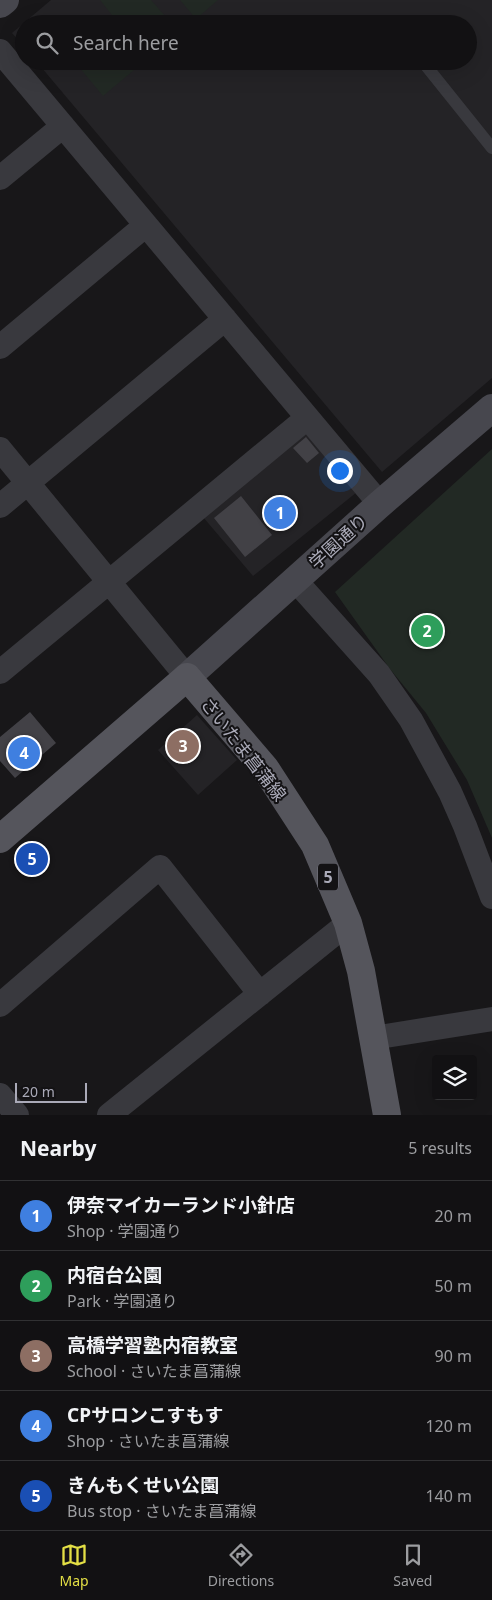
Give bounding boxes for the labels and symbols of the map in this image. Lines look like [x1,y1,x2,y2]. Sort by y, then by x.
your location [327,458,353,484]
pin: 1 [264,494,296,532]
street label: 学園通り [303,508,373,574]
pin: 2 [411,612,443,650]
street label: さいたま菖蒲線 [196,692,292,806]
pin: 3 [167,727,199,765]
pin: 4 [8,734,40,772]
pin: 5 [16,840,48,878]
road number: 5 [318,864,338,890]
scale bar [15,1080,88,1103]

